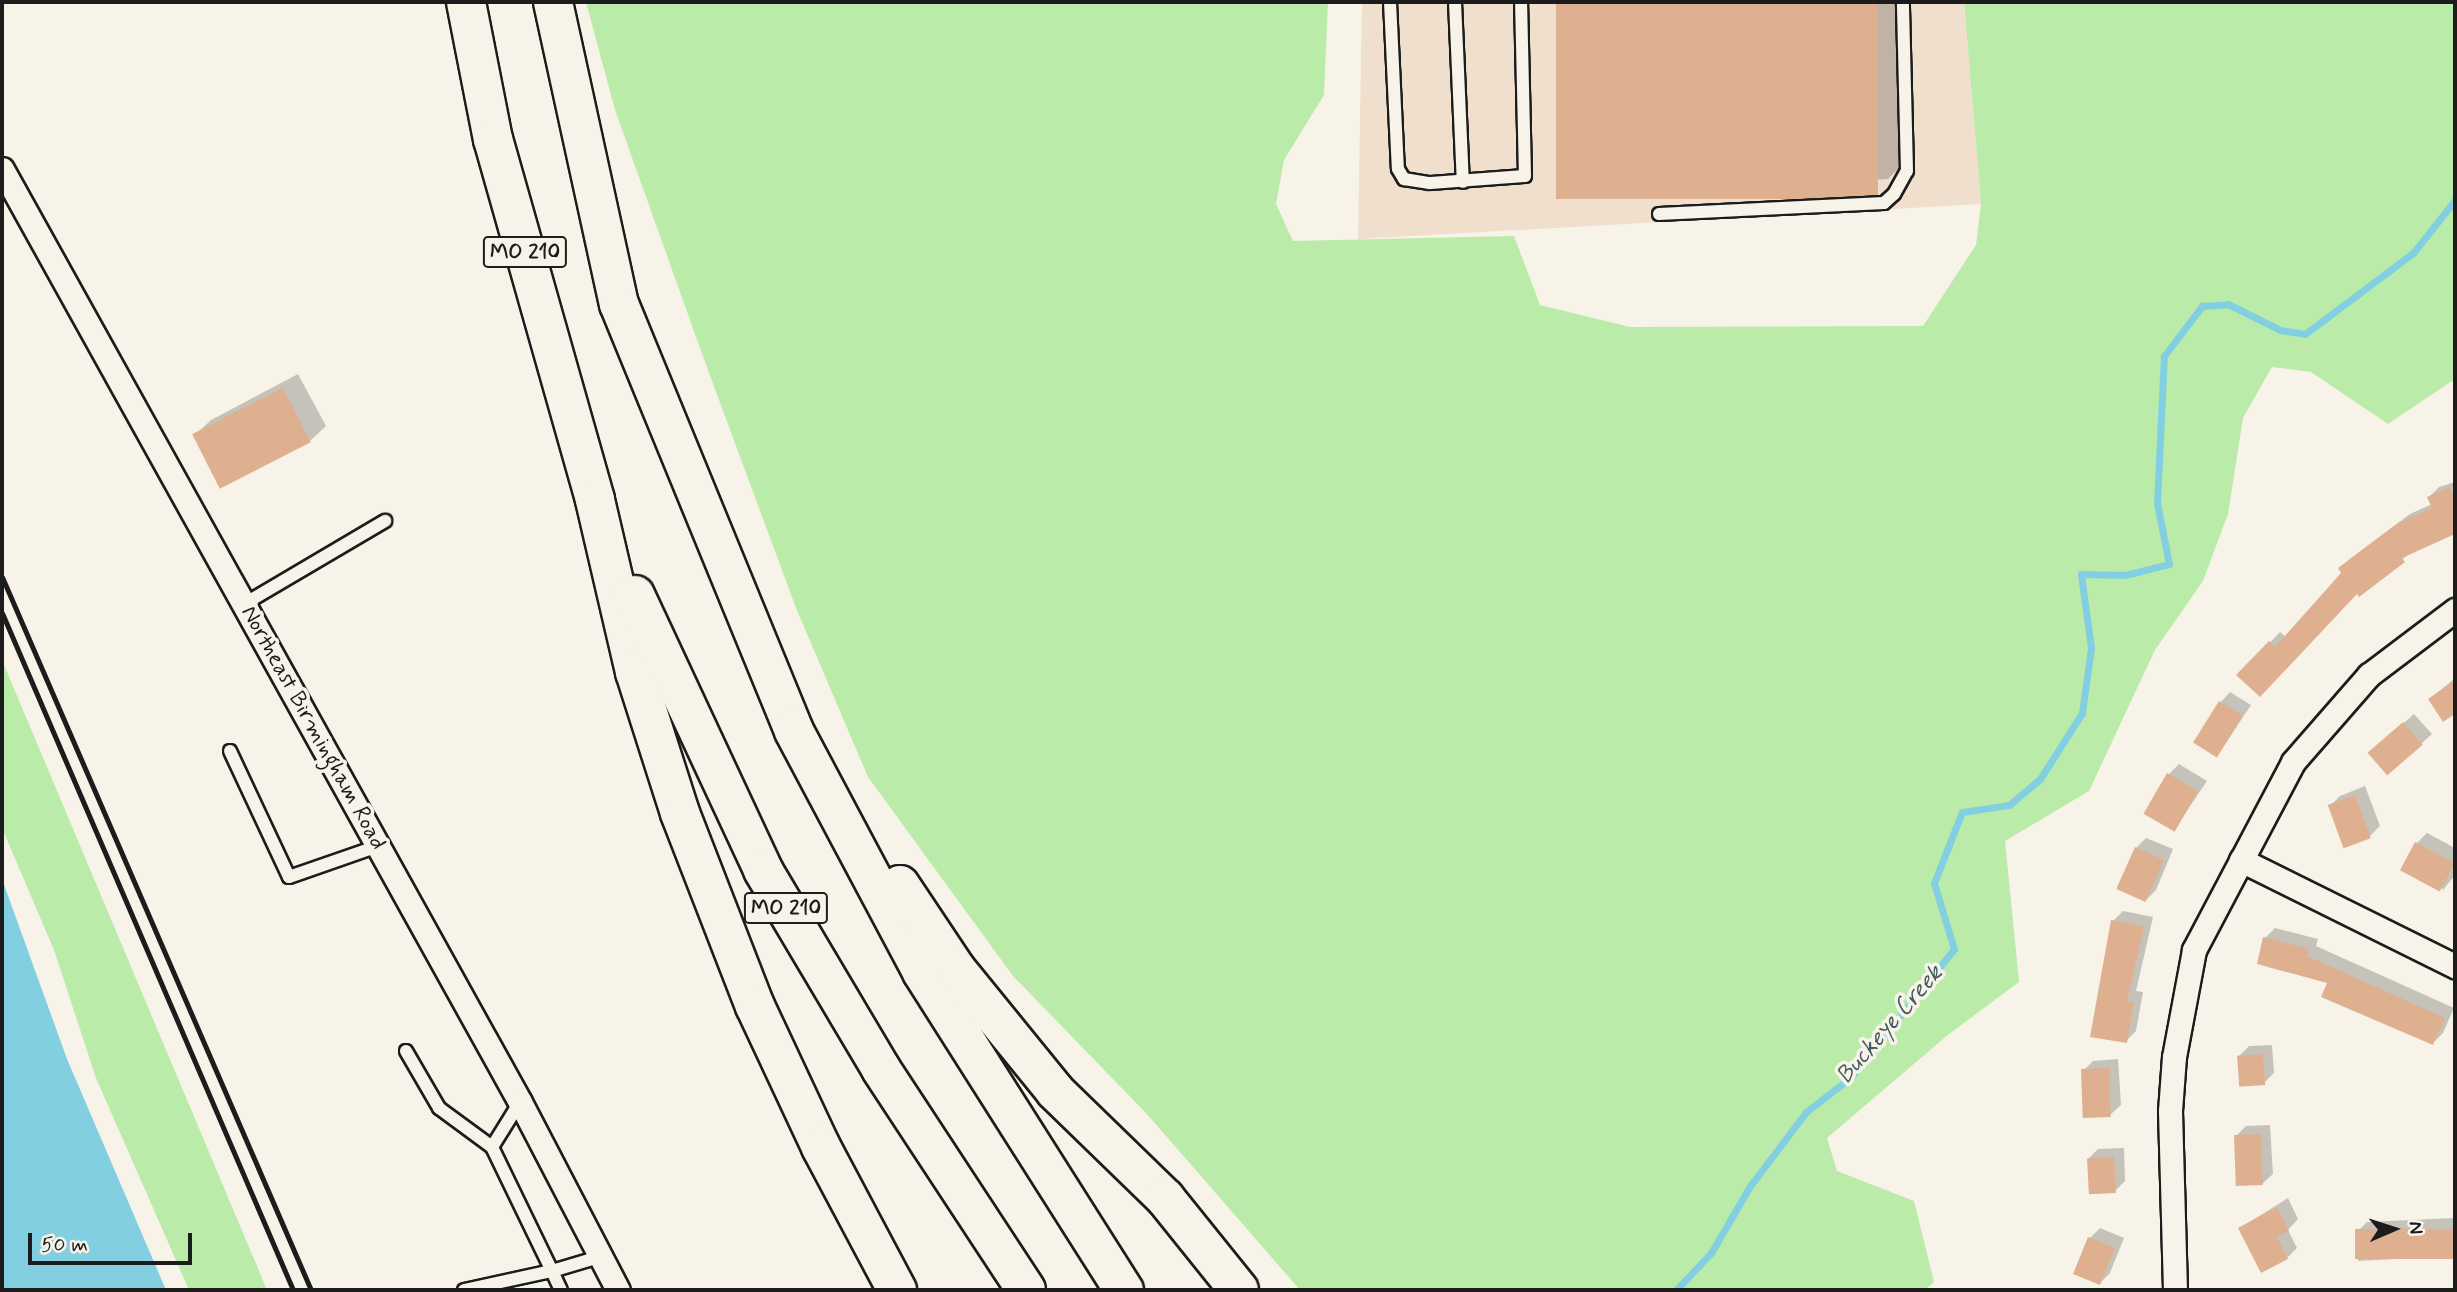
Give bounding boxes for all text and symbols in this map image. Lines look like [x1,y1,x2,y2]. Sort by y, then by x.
road number: MO 210 [481,234,569,270]
street label: Northeast Birmingham Road [234,601,392,855]
road number: MO 210 [742,890,830,926]
water label: Buckeye Creek [1830,959,1950,1091]
north arrow [2359,1194,2429,1264]
scale bar [32,1218,196,1262]
text: N [2403,1221,2428,1235]
text: 50 m [41,1231,88,1259]

